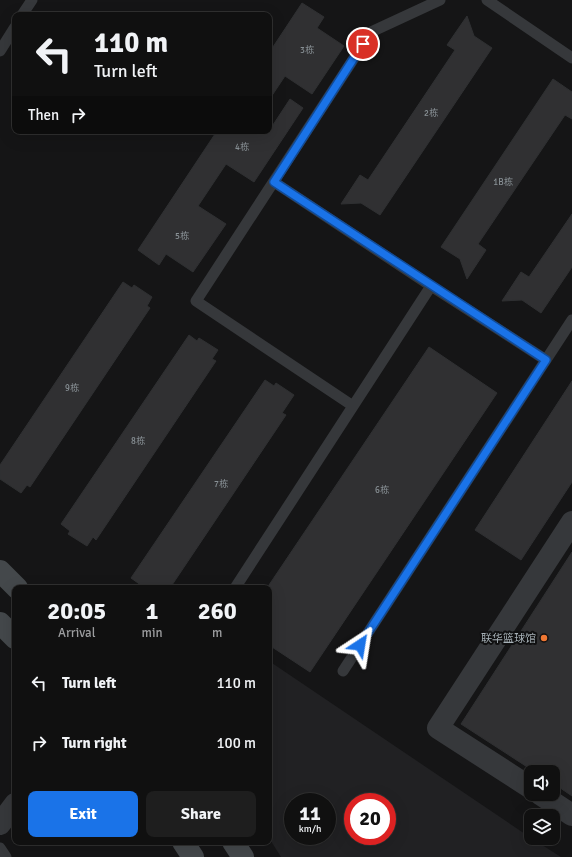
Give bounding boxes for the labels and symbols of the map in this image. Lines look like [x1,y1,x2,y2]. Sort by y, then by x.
pin [346,27,380,61]
house number: 3栋 [300,44,314,56]
house number: 2栋 [424,107,438,119]
house number: 4栋 [235,141,249,153]
house number: 1B栋 [493,176,513,188]
house number: 5栋 [175,230,189,242]
house number: 9栋 [65,382,79,394]
house number: 8栋 [131,435,145,447]
house number: 7栋 [214,478,228,490]
house number: 6栋 [375,484,389,496]
position arrow [339,624,381,666]
place label: 联华篮球馆 [481,632,536,645]
marker: 联华篮球馆 [539,633,549,643]
speed limit sign: 20 [344,793,396,845]

